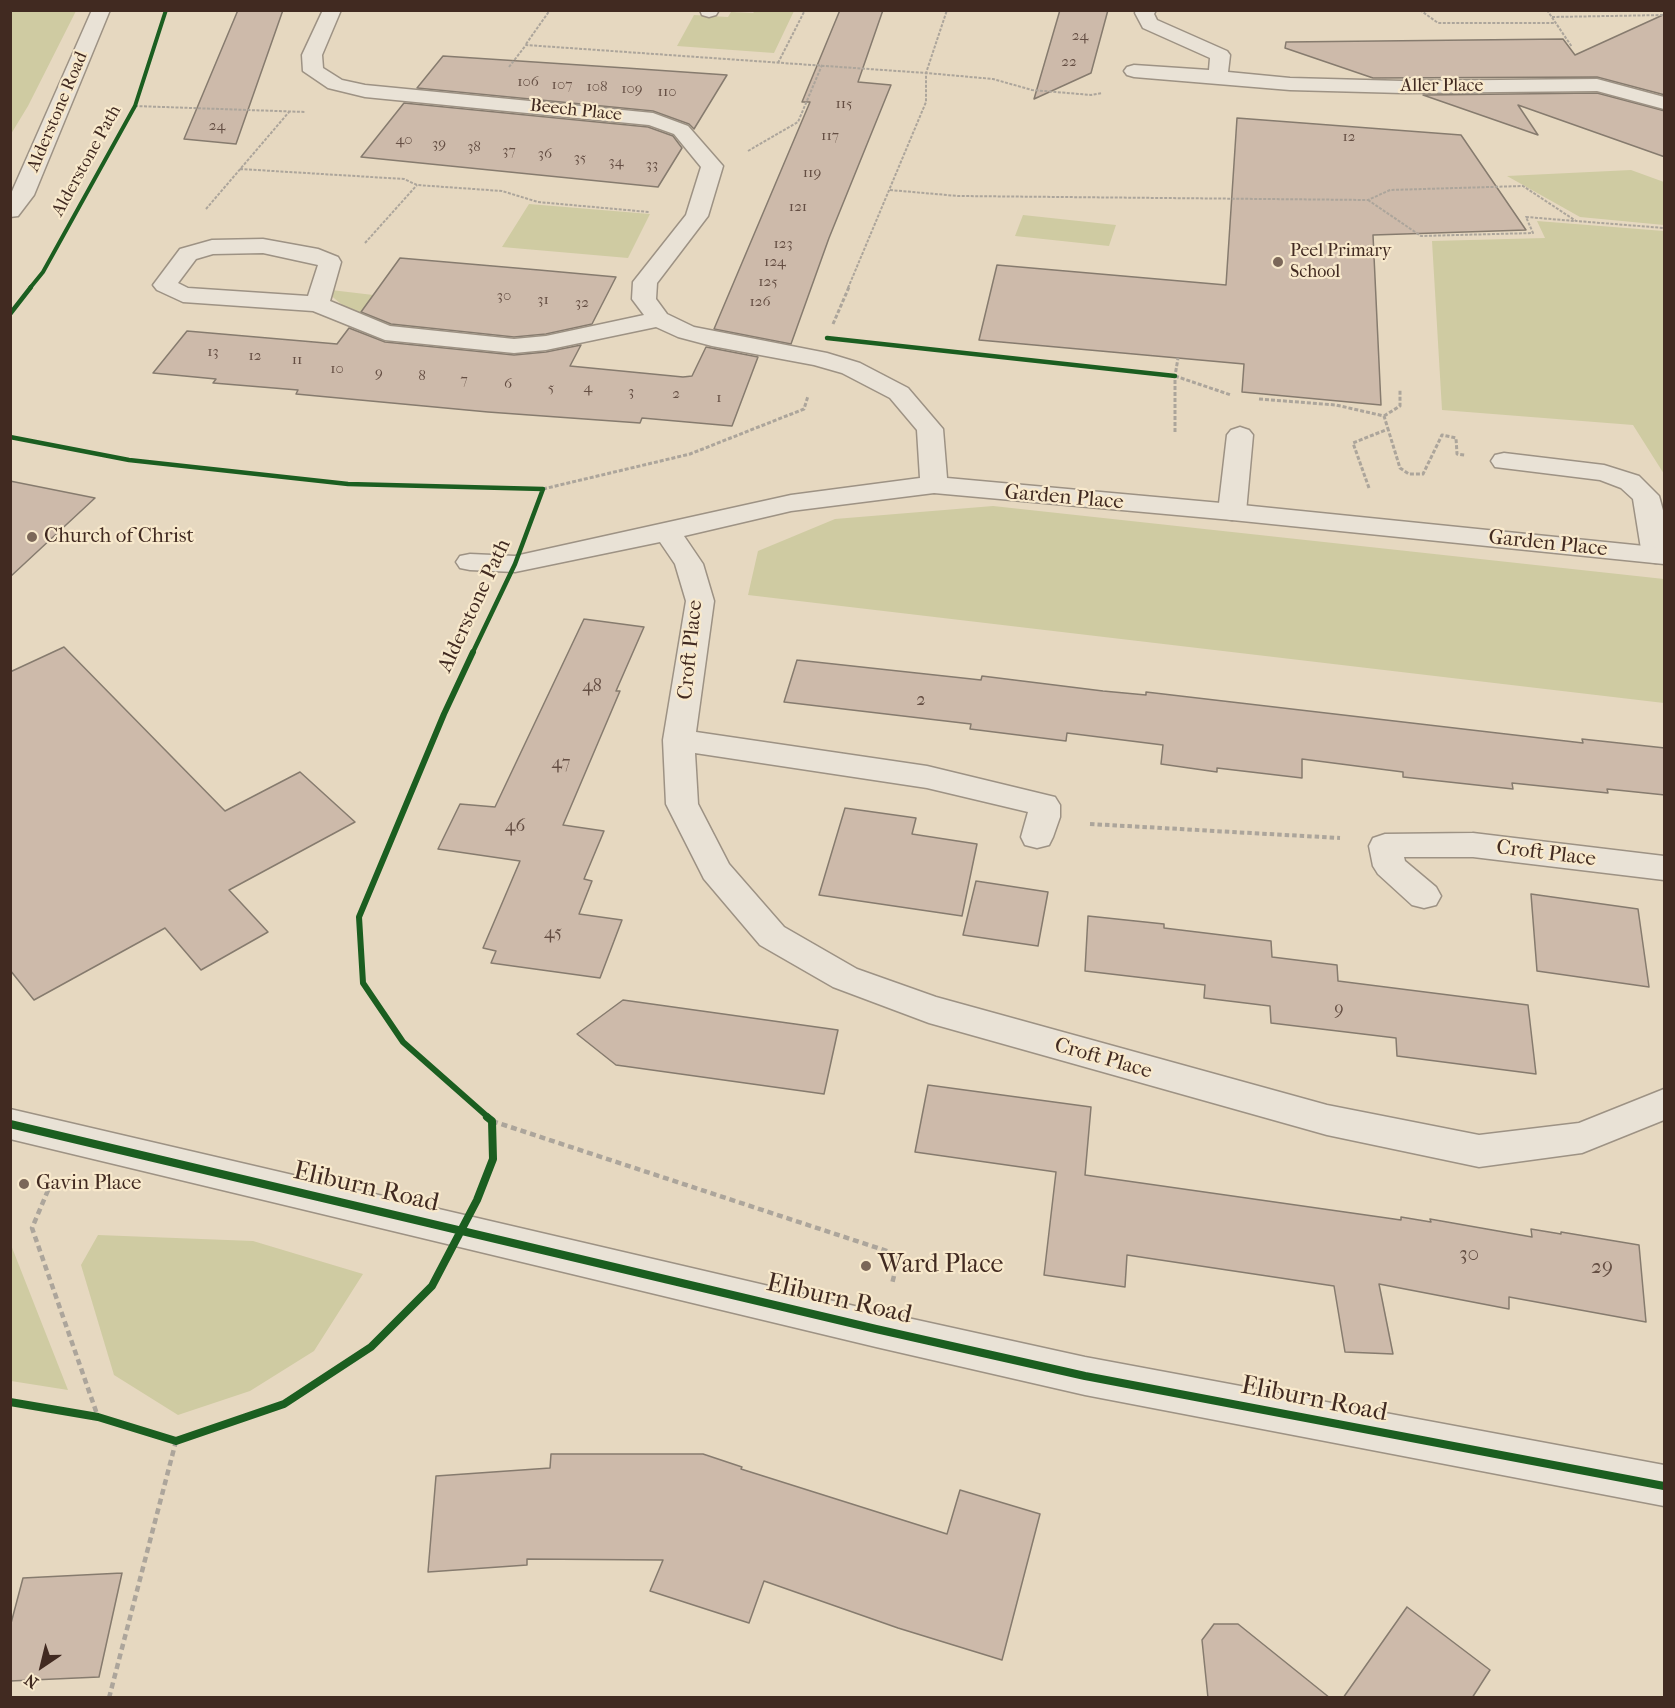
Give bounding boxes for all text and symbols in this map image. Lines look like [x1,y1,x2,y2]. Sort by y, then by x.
house number: 24 [1072,27,1088,45]
street label: Alderstone Road [23,49,93,175]
house number: 22 [1061,53,1077,71]
house number: 106 [517,73,539,91]
house number: 107 [552,76,572,94]
street label: Aller Place [1401,76,1483,98]
house number: 108 [586,78,608,96]
house number: 109 [621,80,643,98]
house number: 110 [658,83,676,101]
street label: Beech Place [529,95,623,127]
house number: 115 [835,95,853,113]
street label: Alderstone Path [48,102,126,220]
house number: 24 [209,117,225,135]
house number: 117 [821,127,839,145]
house number: 12 [1342,128,1356,146]
house number: 40 [395,131,413,149]
house number: 39 [432,135,446,153]
house number: 38 [467,138,481,156]
house number: 37 [502,142,516,160]
house number: 36 [538,145,552,163]
house number: 35 [574,149,586,167]
house number: 34 [608,153,624,171]
house number: 33 [646,156,658,174]
house number: 119 [803,164,821,182]
house number: 121 [789,198,807,216]
house number: 123 [773,235,793,253]
place label: Peel Primary School [1290,241,1391,284]
house number: 124 [764,253,786,271]
marker: Peel Primary School [1271,255,1285,269]
house number: 125 [758,273,778,291]
house number: 30 [497,287,511,305]
house number: 31 [537,291,549,309]
house number: 126 [749,293,771,311]
house number: 32 [575,294,589,312]
house number: 13 [207,343,219,361]
house number: 12 [248,347,262,365]
house number: 11 [292,351,302,369]
house number: 10 [330,360,344,378]
house number: 9 [375,364,383,382]
house number: 8 [418,367,426,385]
house number: 7 [460,371,468,389]
house number: 6 [504,375,512,393]
house number: 5 [548,379,554,397]
house number: 4 [584,379,592,397]
house number: 3 [628,383,634,401]
house number: 2 [672,385,680,403]
house number: 1 [716,389,722,407]
street label: Garden Place [1003,480,1125,516]
place label: Church of Christ [44,524,194,550]
street label: Garden Place [1487,525,1609,563]
marker: Church of Christ [25,530,39,544]
street label: Alderstone Path [433,535,517,677]
street label: Croft Place [673,599,709,701]
house number: 48 [582,676,602,698]
house number: 2 [916,690,926,712]
house number: 47 [552,753,570,775]
house number: 46 [505,816,525,838]
street label: Croft Place [1495,835,1597,873]
house number: 45 [544,923,562,945]
house number: 9 [1334,999,1344,1021]
street label: Croft Place [1051,1033,1155,1085]
street label: Eliburn Road [290,1156,442,1220]
place label: Gavin Place [36,1171,141,1197]
marker: Gavin Place [17,1177,31,1191]
house number: 30 [1459,1242,1479,1268]
place label: Ward Place [878,1250,1003,1282]
house number: 29 [1591,1255,1613,1281]
marker: Ward Place [859,1259,873,1273]
street label: Eliburn Road [763,1268,915,1332]
street label: Eliburn Road [1238,1371,1390,1429]
north arrow [12,1636,72,1696]
text: N [21,1670,42,1692]

